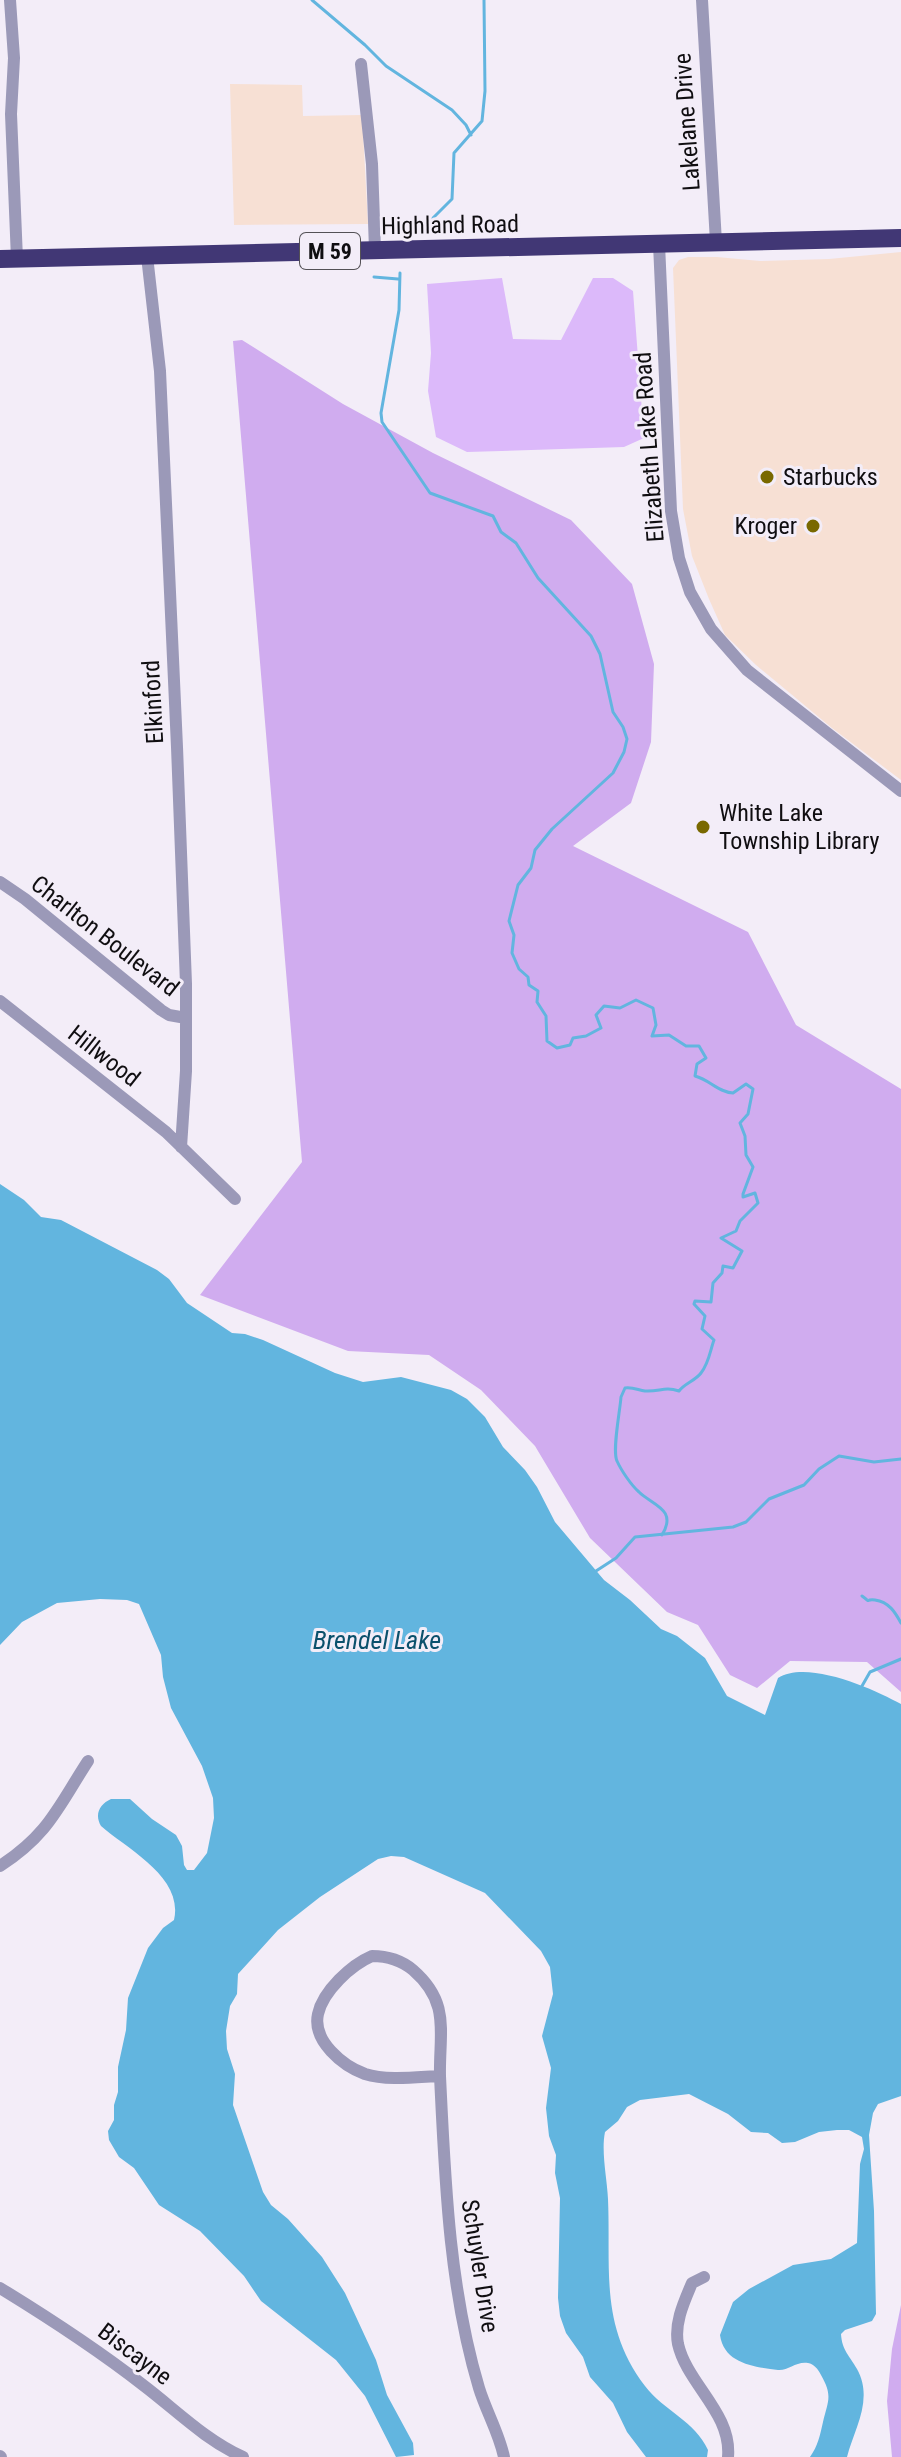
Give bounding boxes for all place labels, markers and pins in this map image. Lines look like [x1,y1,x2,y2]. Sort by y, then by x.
place label: Starbucks [783,463,878,491]
marker: Starbucks [758,468,776,486]
place label: Kroger [734,512,797,540]
marker: Kroger [804,517,822,535]
place label: White Lake Township Library [719,799,880,855]
marker: White Lake Township Library [694,818,712,836]

